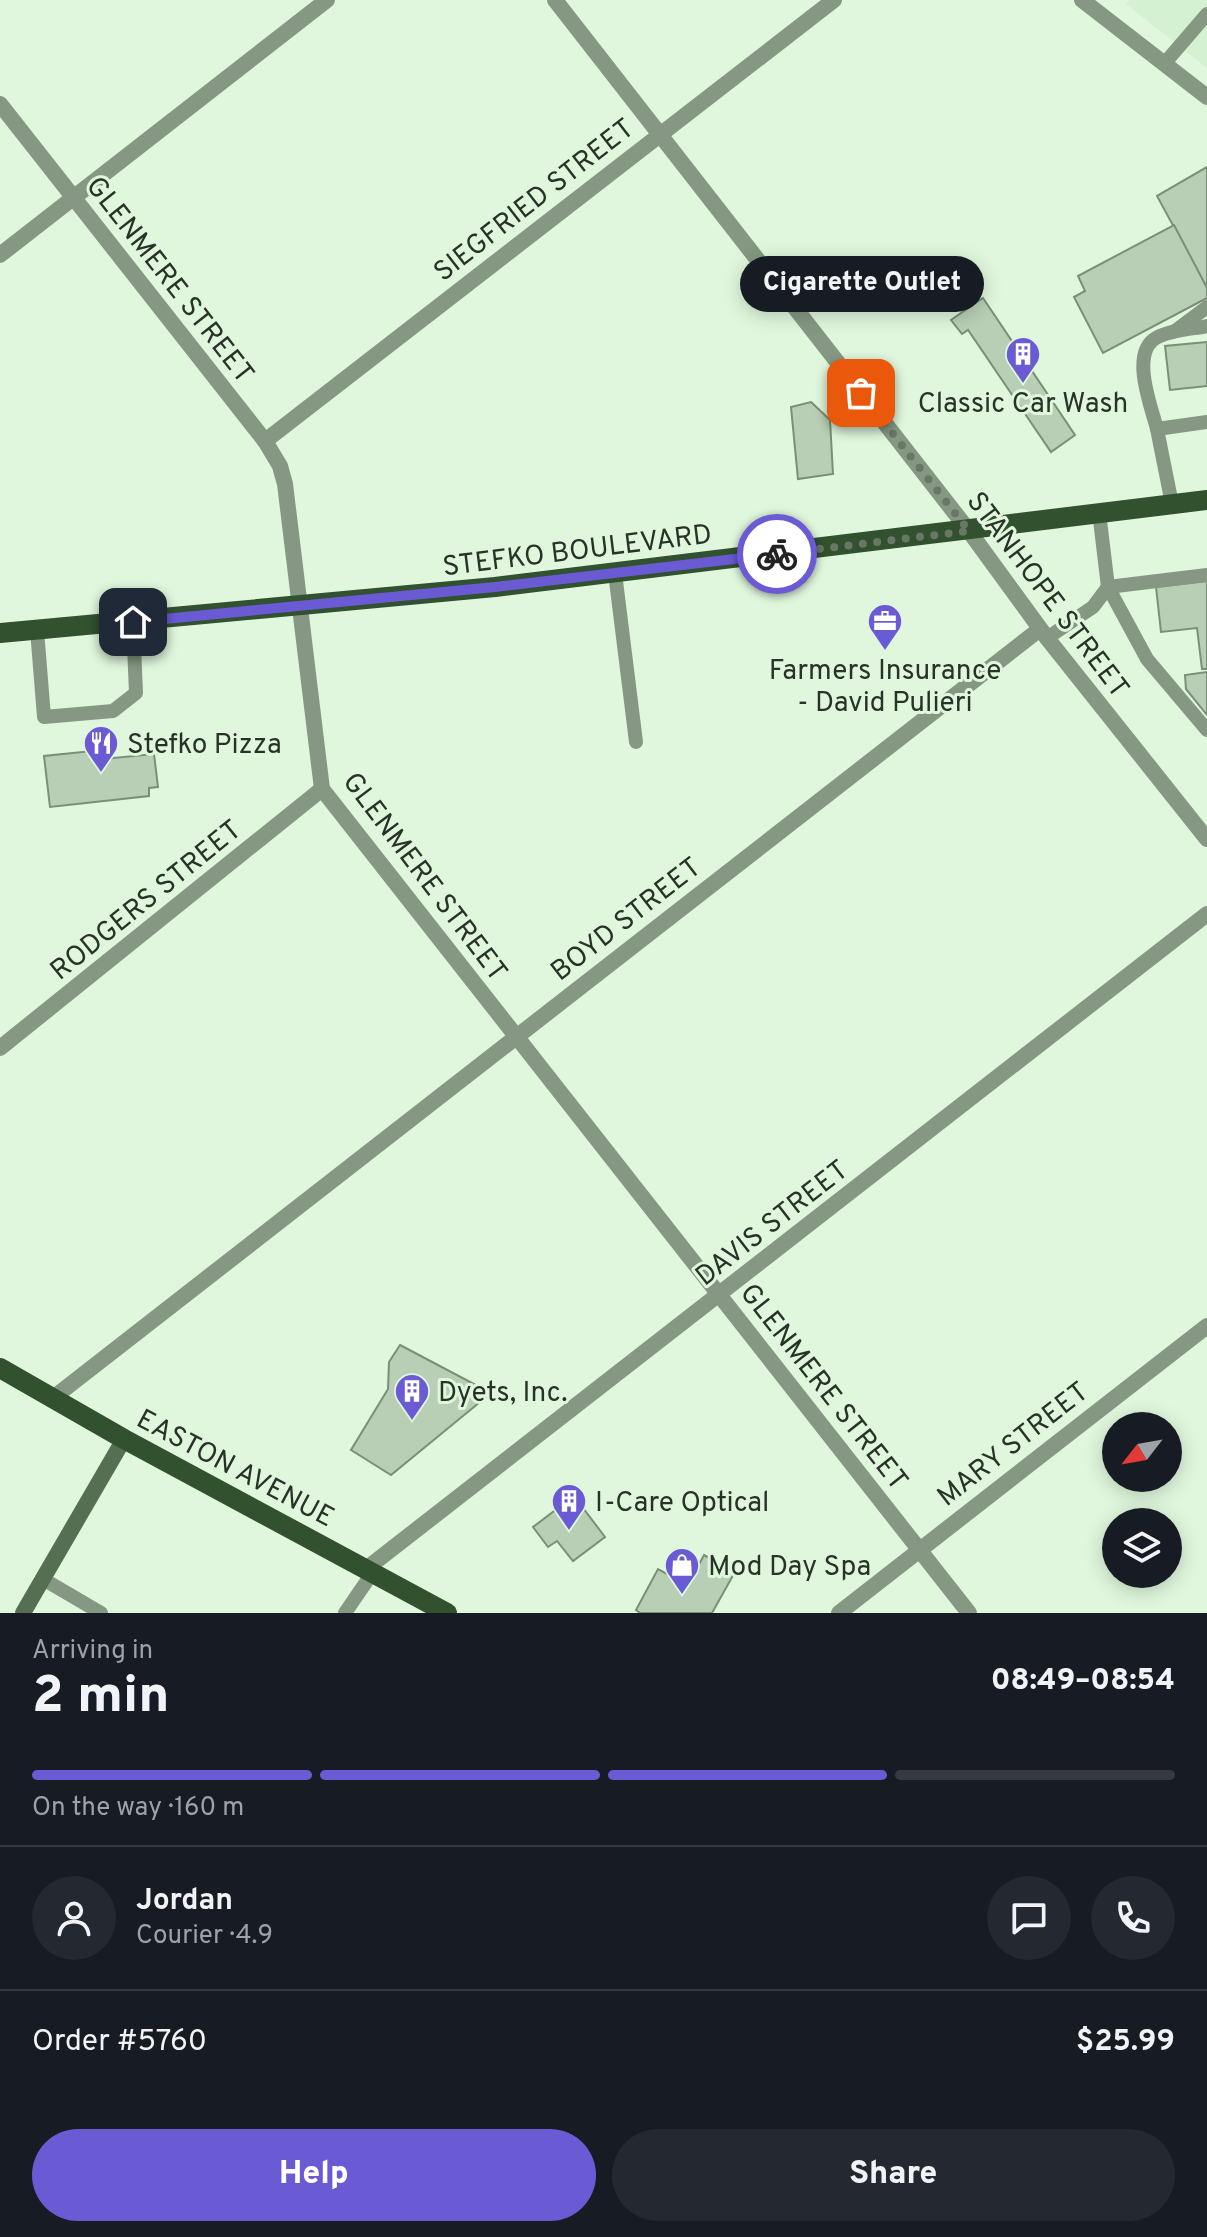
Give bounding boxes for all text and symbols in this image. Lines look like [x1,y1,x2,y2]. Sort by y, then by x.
street label: SIEGFRIED STREET [427,112,642,291]
street label: GLENMERE STREET [77,170,261,392]
callout: Cigarette Outlet [739,257,983,313]
text: Cigarette Outlet [763,267,961,300]
building icon: Classic Car Wash [1004,335,1042,385]
pin [827,359,895,427]
icon: bag [839,371,883,415]
place label: Classic Car Wash [918,387,1128,423]
street label: STANHOPE STREET [957,486,1136,706]
courier [737,514,817,594]
street label: STEFKO BOULEVARD [441,518,714,586]
icon: bike [755,532,799,576]
pin [99,588,167,656]
icon: home [111,600,155,644]
office icon: Farmers Insurance - David Pulieri [866,602,904,652]
place label: Farmers Insurance - David Pulieri [769,654,1001,722]
restaurant icon: Stefko Pizza [82,724,120,774]
place label: Stefko Pizza [127,728,282,764]
street label: GLENMERE STREET [333,766,514,990]
street label: RODGERS STREET [44,813,250,990]
street label: BOYD STREET [544,850,709,990]
street label: DAVIS STREET [689,1153,857,1295]
street label: GLENMERE STREET [731,1277,915,1499]
building icon: Dyets, Inc. [393,1372,431,1422]
street label: MARY STREET [931,1375,1097,1516]
place label: Dyets, Inc. [438,1376,567,1412]
street label: EASTON AVENUE [129,1402,340,1537]
north arrow [1102,1412,1182,1492]
map controls [1102,1412,1182,1588]
building icon: I-Care Optical [550,1482,588,1532]
place label: I-Care Optical [595,1486,769,1522]
button: layers [1102,1508,1182,1588]
shop icon: Mod Day Spa [663,1546,701,1596]
place label: Mod Day Spa [708,1550,871,1586]
text: Arriving in [32,1635,153,1668]
text: 08:49–08:54 [991,1663,1175,1700]
text: 2 min [32,1665,170,1731]
text: On the way · 160 m [32,1792,244,1825]
button: person [32,1876,116,1960]
button: chat [987,1876,1071,1960]
button: phone [1091,1876,1175,1960]
text: Jordan [136,1883,233,1920]
text: Courier · 4.9 [136,1920,273,1953]
text: Order #5760 [32,2024,207,2061]
text: $25.99 [1076,2024,1175,2061]
button: Help [32,2129,596,2221]
button: Share [612,2129,1175,2221]

